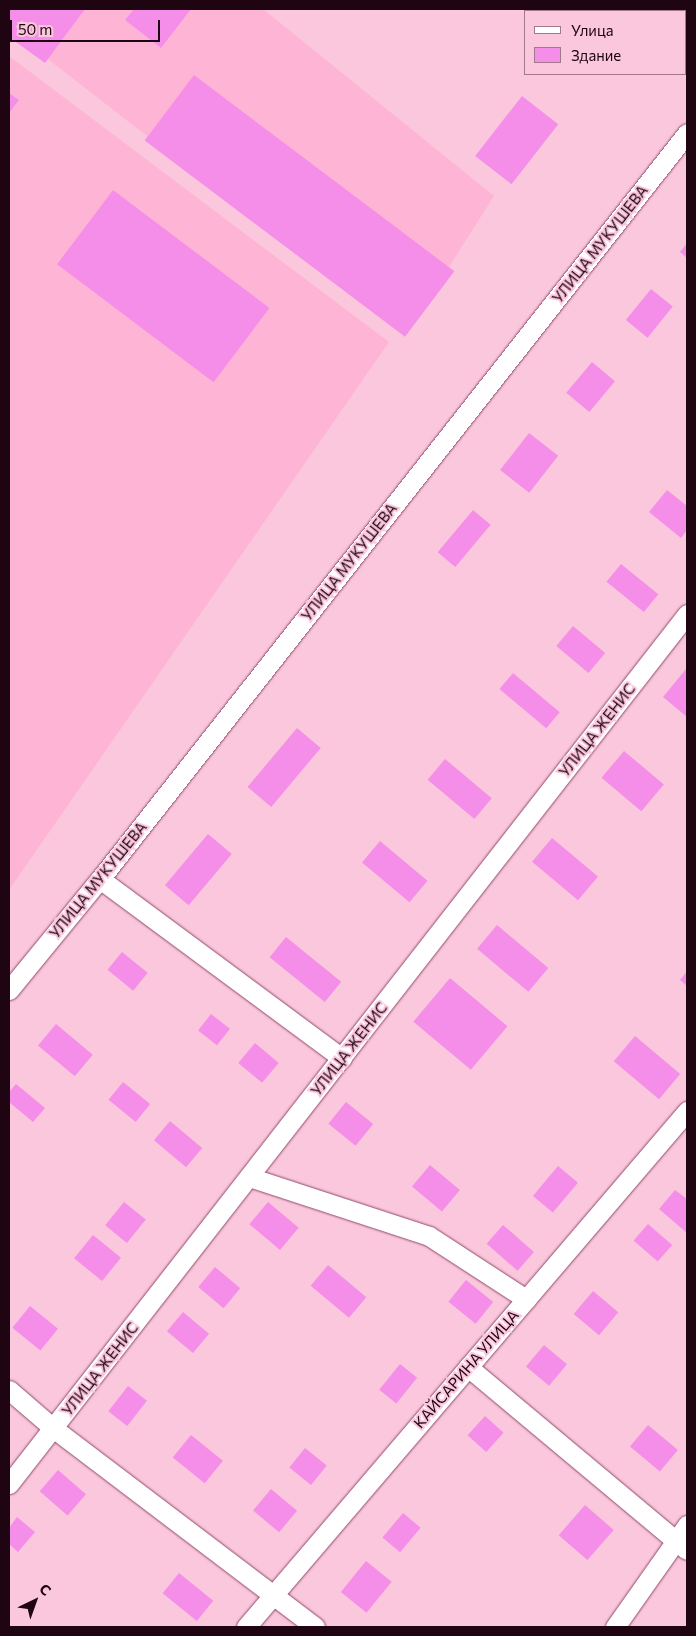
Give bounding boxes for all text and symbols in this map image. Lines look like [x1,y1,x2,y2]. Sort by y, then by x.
scale bar [12,10,162,42]
legend [524,10,686,75]
text: 50 m [18,20,52,38]
text: Улица [571,21,613,39]
text: Здание [571,46,621,64]
street label: УЛИЦА МУКУШЕВА [548,182,652,306]
street label: УЛИЦА МУКУШЕВА [297,500,401,624]
street label: УЛИЦА ЖЕНИС [555,680,639,780]
street label: УЛИЦА МУКУШЕВА [46,818,150,942]
street label: УЛИЦА ЖЕНИС [307,999,391,1099]
street label: КАЙСАРИНА УЛИЦА [410,1306,522,1432]
street label: УЛИЦА ЖЕНИС [58,1319,142,1419]
north arrow [10,1576,60,1626]
text: С [36,1580,55,1599]

